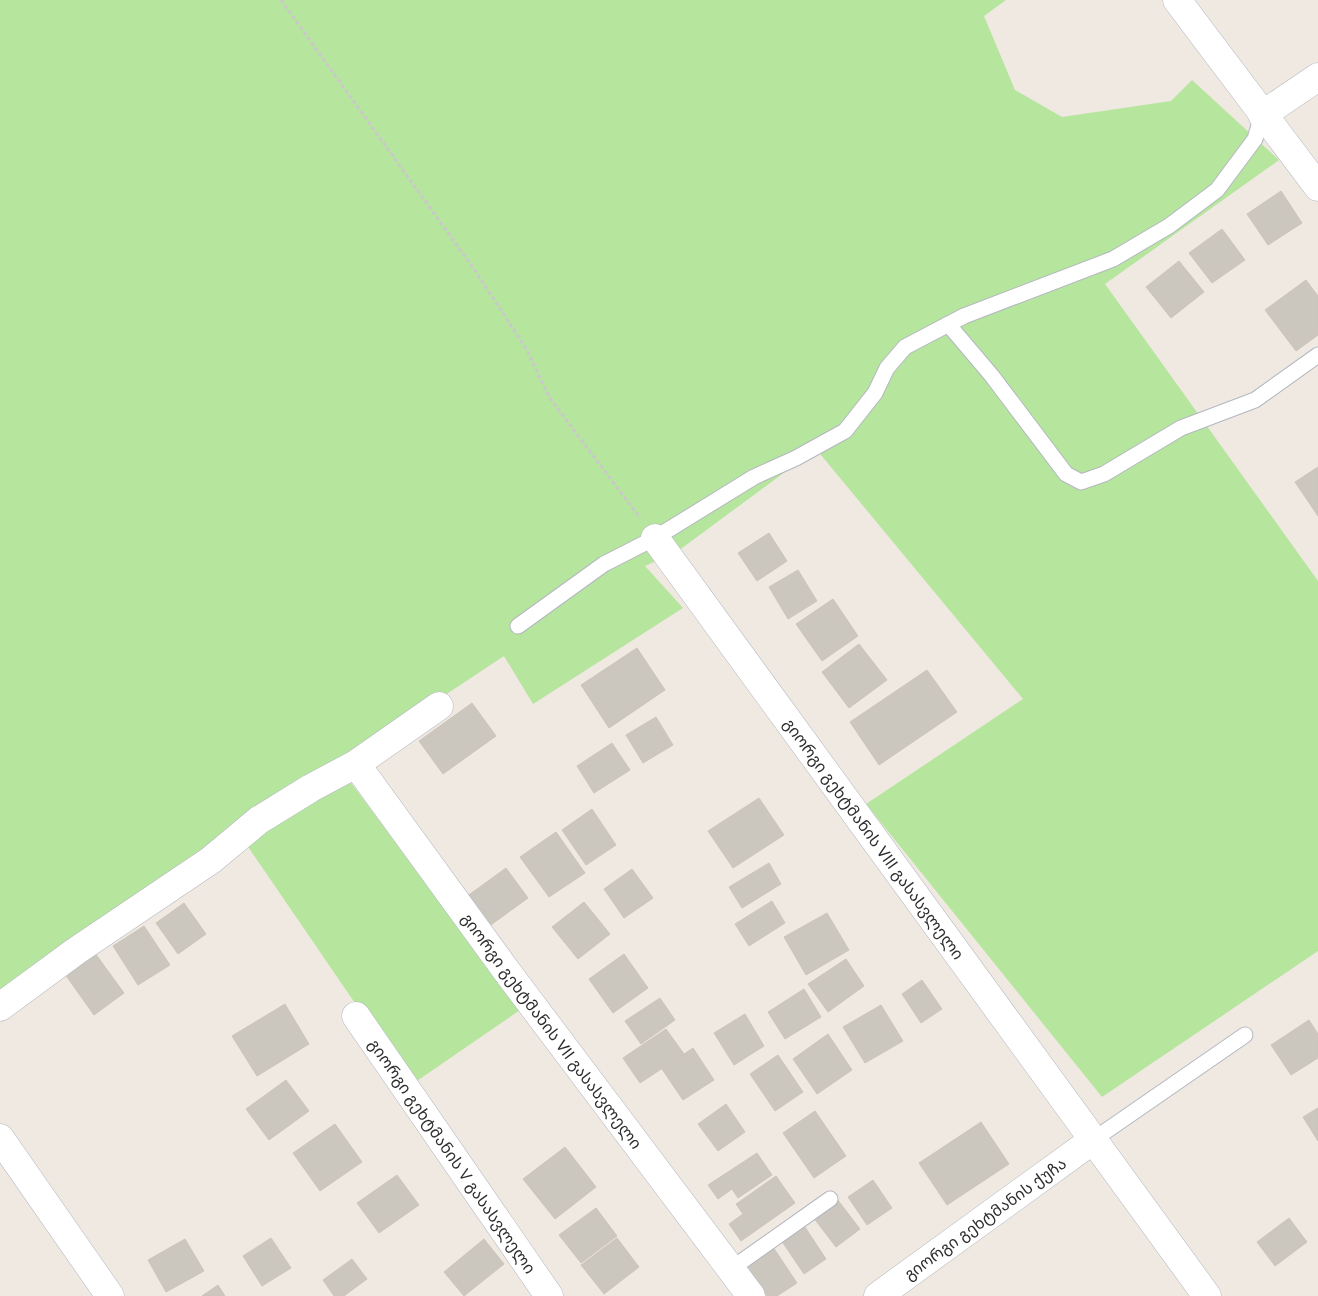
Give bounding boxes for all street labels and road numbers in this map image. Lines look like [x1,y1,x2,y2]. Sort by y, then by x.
street label: გიორგი გეხტმანის VIII გასასვლელი [780,714,968,963]
street label: გიორგი გეხტმანის VII გასასვლელი [458,909,646,1152]
street label: გიორგი გეხტმანის V გასასვლელი [365,1035,540,1277]
street label: გიორგი გეხტმანის ქუჩა [900,1153,1070,1284]

